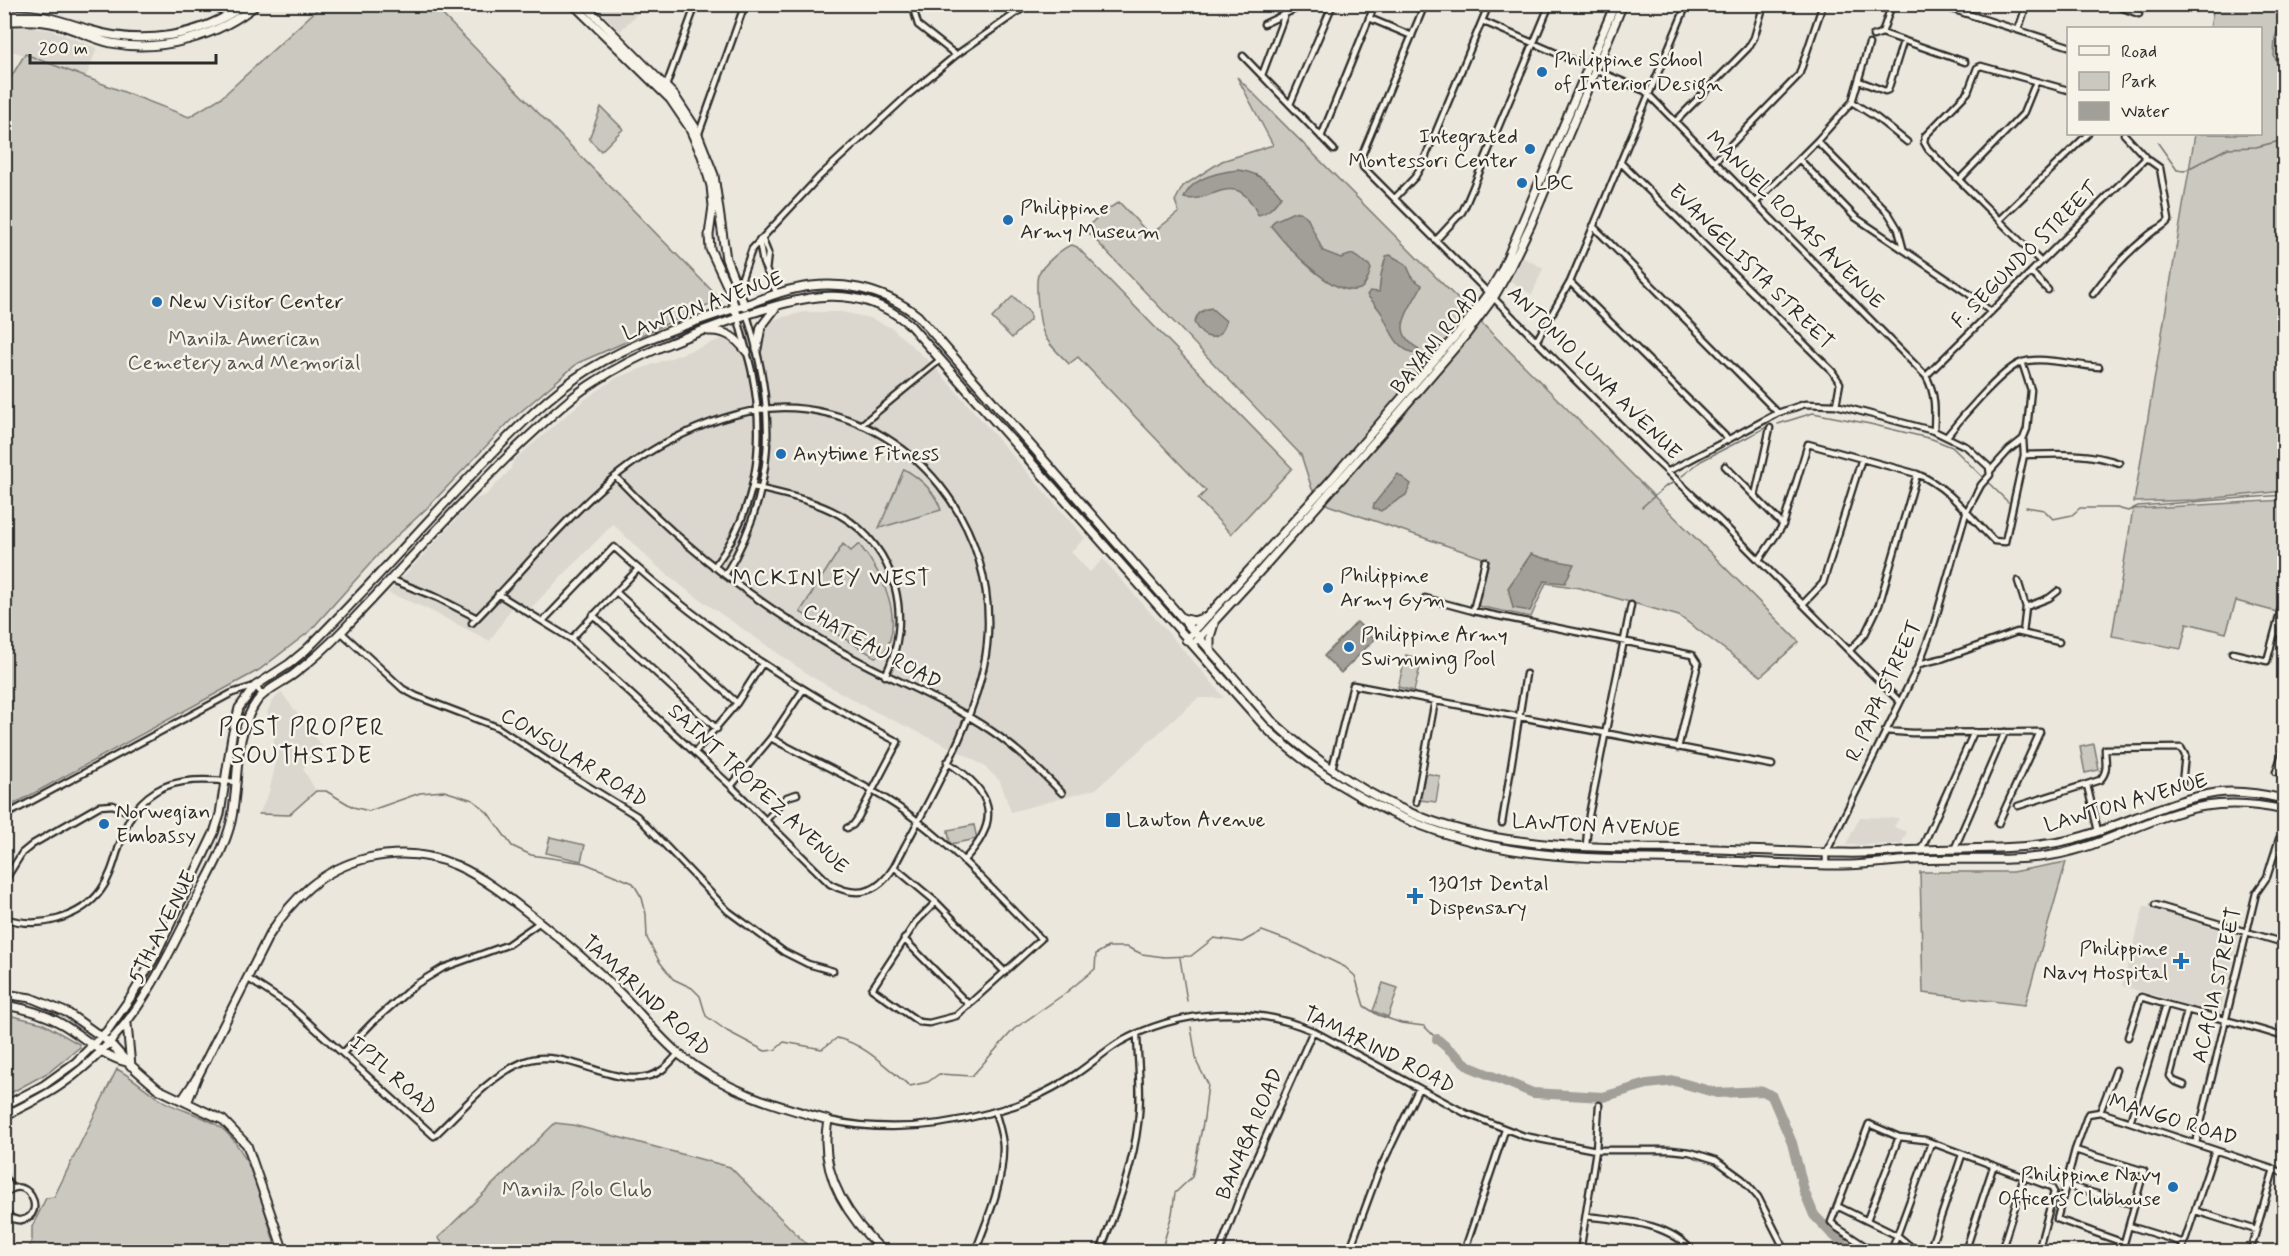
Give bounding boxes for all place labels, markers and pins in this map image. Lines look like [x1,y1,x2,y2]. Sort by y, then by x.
place label: Philippine School of Interior Design [1554,46,1723,100]
marker: Philippine School of Interior Design [1535,65,1549,79]
place label: Integrated Montessori Center [1348,123,1518,175]
marker: Integrated Montessori Center [1523,142,1537,156]
place label: LBC [1534,169,1574,197]
marker: LBC [1515,176,1529,190]
place label: Philippine Army Museum [1020,194,1160,246]
marker: Philippine Army Museum [1001,213,1015,227]
place label: New Visitor Center [169,288,344,316]
marker: New Visitor Center [150,295,164,309]
place label: Anytime Fitness [793,440,939,468]
marker: Anytime Fitness [774,447,788,461]
place label: Philippine Army Gym [1340,562,1445,614]
marker: Philippine Army Gym [1321,581,1335,595]
place label: Philippine Army Swimming Pool [1361,621,1508,674]
marker: Philippine Army Swimming Pool [1342,640,1356,654]
place label: Norwegian Embassy [116,798,210,850]
place label: Lawton Avenue [1126,806,1265,834]
marker: Lawton Avenue [1104,811,1122,829]
marker: Norwegian Embassy [97,817,111,831]
place label: 1301st Dental Dispensary [1428,870,1549,922]
marker: 1301st Dental Dispensary [1406,887,1424,905]
place label: Philippine Navy Hospital [2043,935,2168,987]
marker: Philippine Navy Hospital [2172,952,2190,970]
place label: Philippine Navy Officers Clubhouse [1998,1161,2161,1213]
marker: Philippine Navy Officers Clubhouse [2166,1180,2180,1194]

